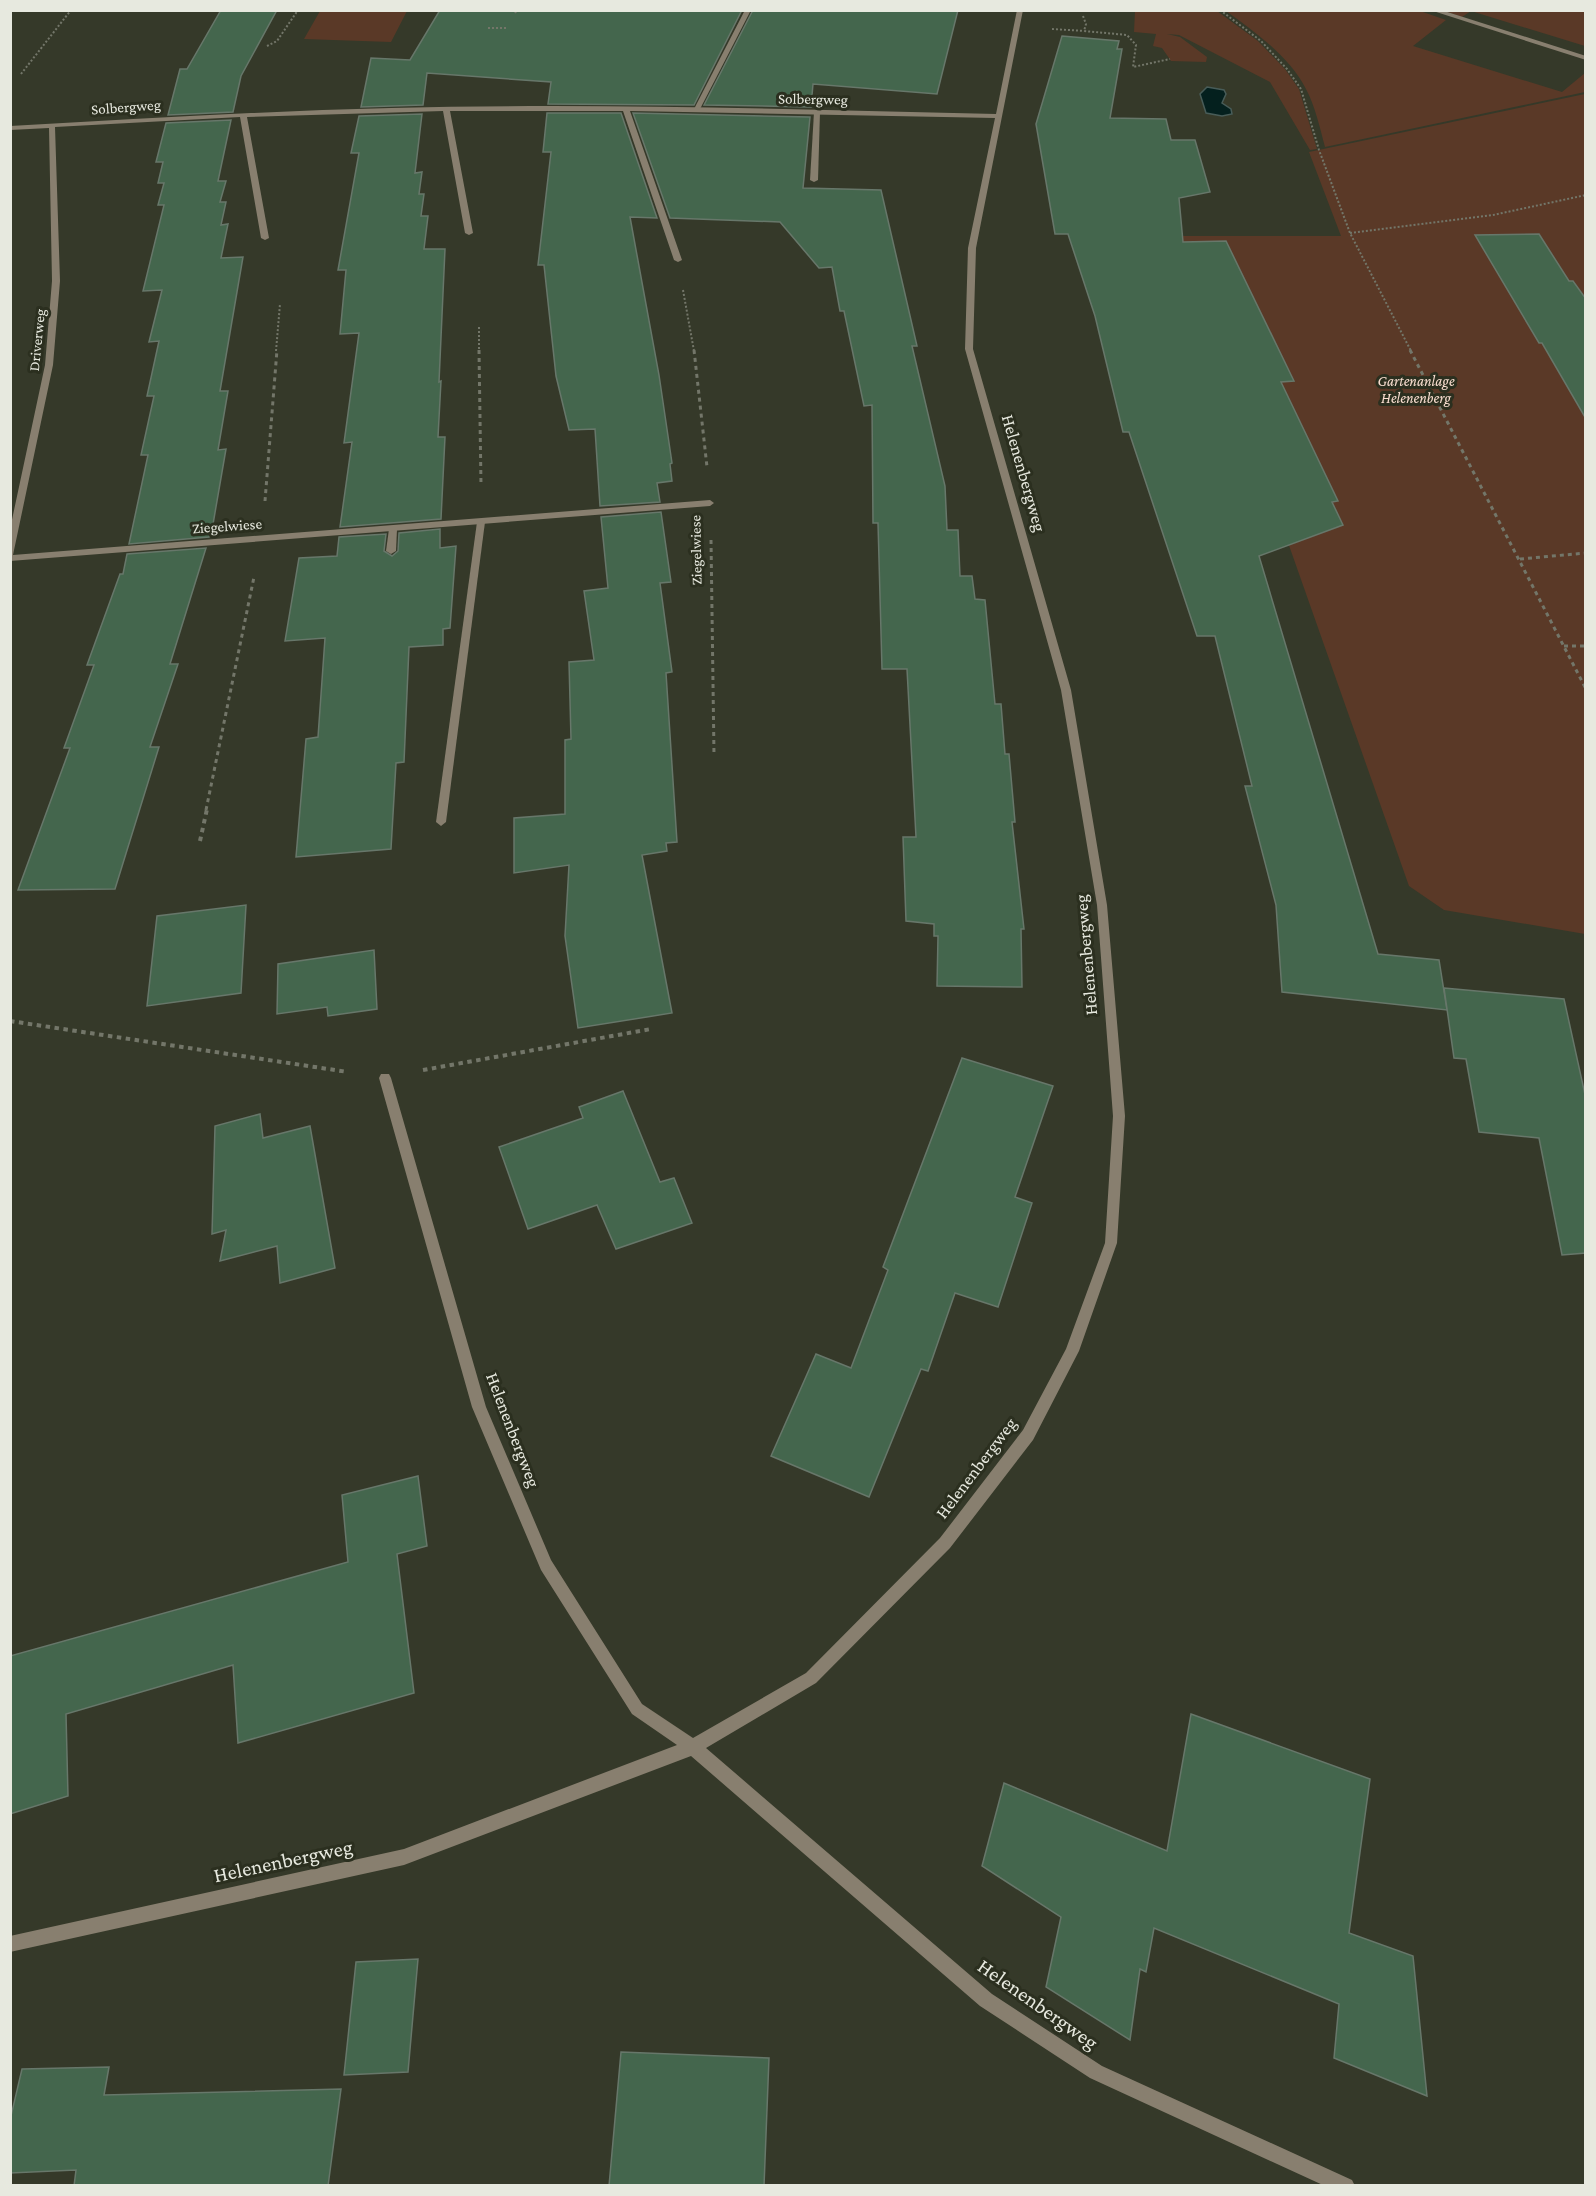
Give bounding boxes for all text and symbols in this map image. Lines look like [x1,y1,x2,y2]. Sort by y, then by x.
street label: Solbergweg [778,90,848,109]
street label: Solbergweg [91,97,161,118]
street label: Driverweg [26,308,49,372]
park label: Gartenanlage Helenenberg [1377,373,1455,407]
street label: Helenenbergweg [998,412,1050,534]
street label: Ziegelwiese [687,514,706,585]
street label: Ziegelwiese [191,516,263,537]
street label: Helenenbergweg [1071,893,1101,1016]
street label: Helenenbergweg [482,1370,544,1490]
street label: Helenenbergweg [932,1413,1021,1522]
street label: Helenenbergweg [211,1835,355,1887]
street label: Helenenbergweg [973,1954,1103,2054]

